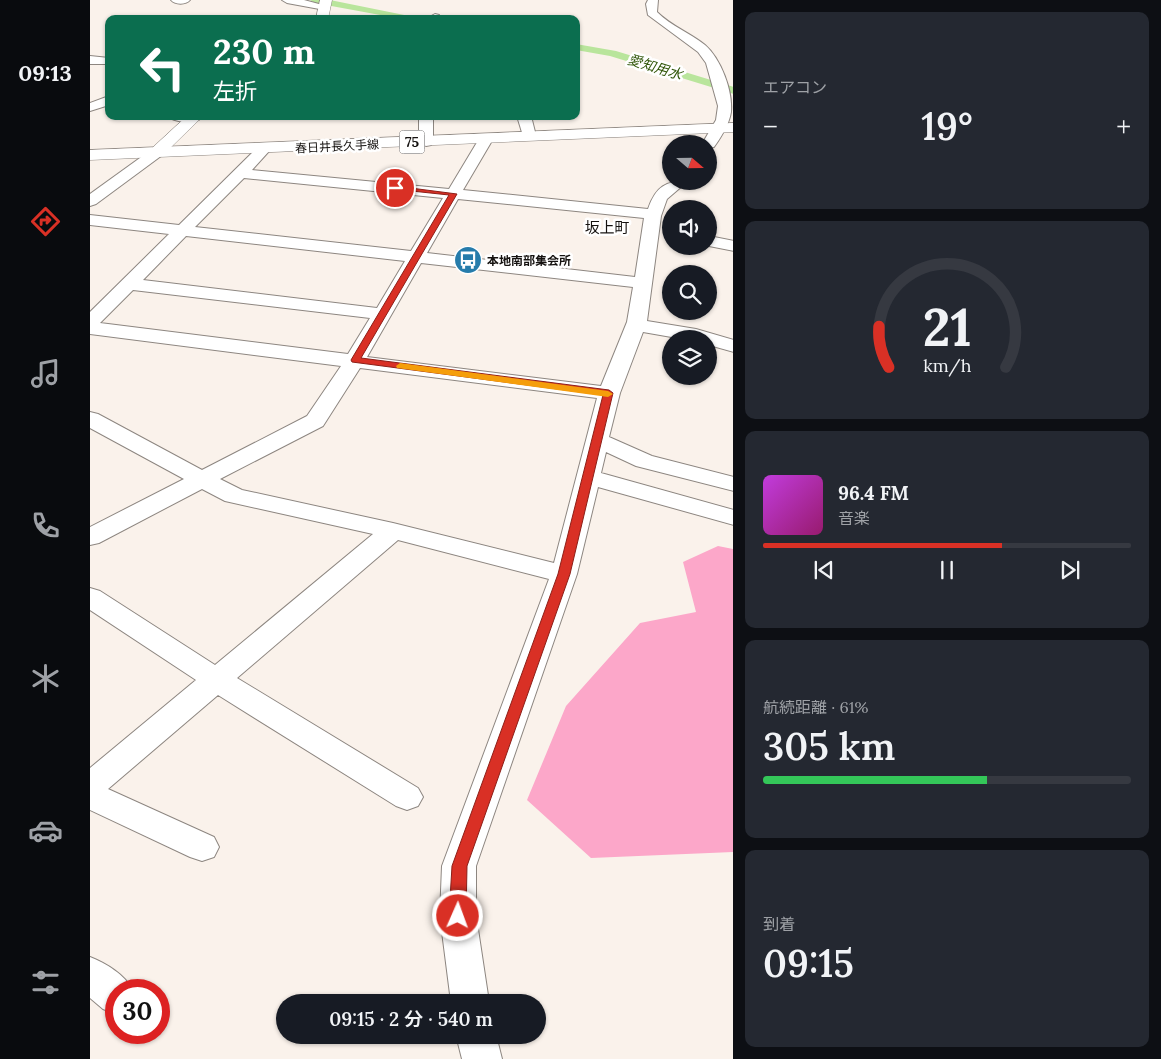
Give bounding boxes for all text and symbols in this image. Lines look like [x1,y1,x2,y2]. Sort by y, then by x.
text: 230 m [213,29,315,74]
icon: left [130,35,195,100]
water label: 愛知用水 [626,50,686,84]
text: 09:13 [18,59,72,87]
text: 左折 [213,77,257,105]
text: エアコン [763,77,827,97]
text: 19° [921,102,973,150]
text: − [763,109,778,145]
text: + [1116,109,1131,145]
road number: 75 [400,130,424,154]
north arrow [662,135,718,190]
map controls [662,135,717,385]
street label: 春日井長久手線 [295,136,379,156]
pin [374,167,416,209]
icon: arrive [381,174,409,202]
button: sound [662,200,717,255]
icon: directions [28,204,63,239]
district label: 坂上町 [584,218,630,237]
bus stop icon: 本地南部集会所 [453,245,483,275]
place label: 本地南部集会所 [487,253,571,268]
button: search [662,265,717,320]
text: 21 [923,294,971,360]
button: layers [662,330,717,385]
text: km/h [923,354,971,377]
icon: music [28,356,63,391]
text: 96.4 FM [838,481,909,505]
icon: phone [28,508,63,543]
text: 音楽 [838,508,870,528]
icon: previous [810,556,838,584]
icon: pause [933,556,961,584]
icon: next [1056,556,1084,584]
icon: climate [28,661,63,696]
text: 航続距離 · 61% [763,697,868,717]
text: 305 km [763,722,895,770]
icon: car [28,813,63,848]
position arrow [431,889,483,941]
text: 到着 [763,914,795,934]
text: 09:15 [763,939,854,987]
icon: filters [28,965,63,1000]
speed limit sign: 30 [105,979,170,1044]
text: 09:15 · 2 分 · 540 m [329,1007,493,1031]

